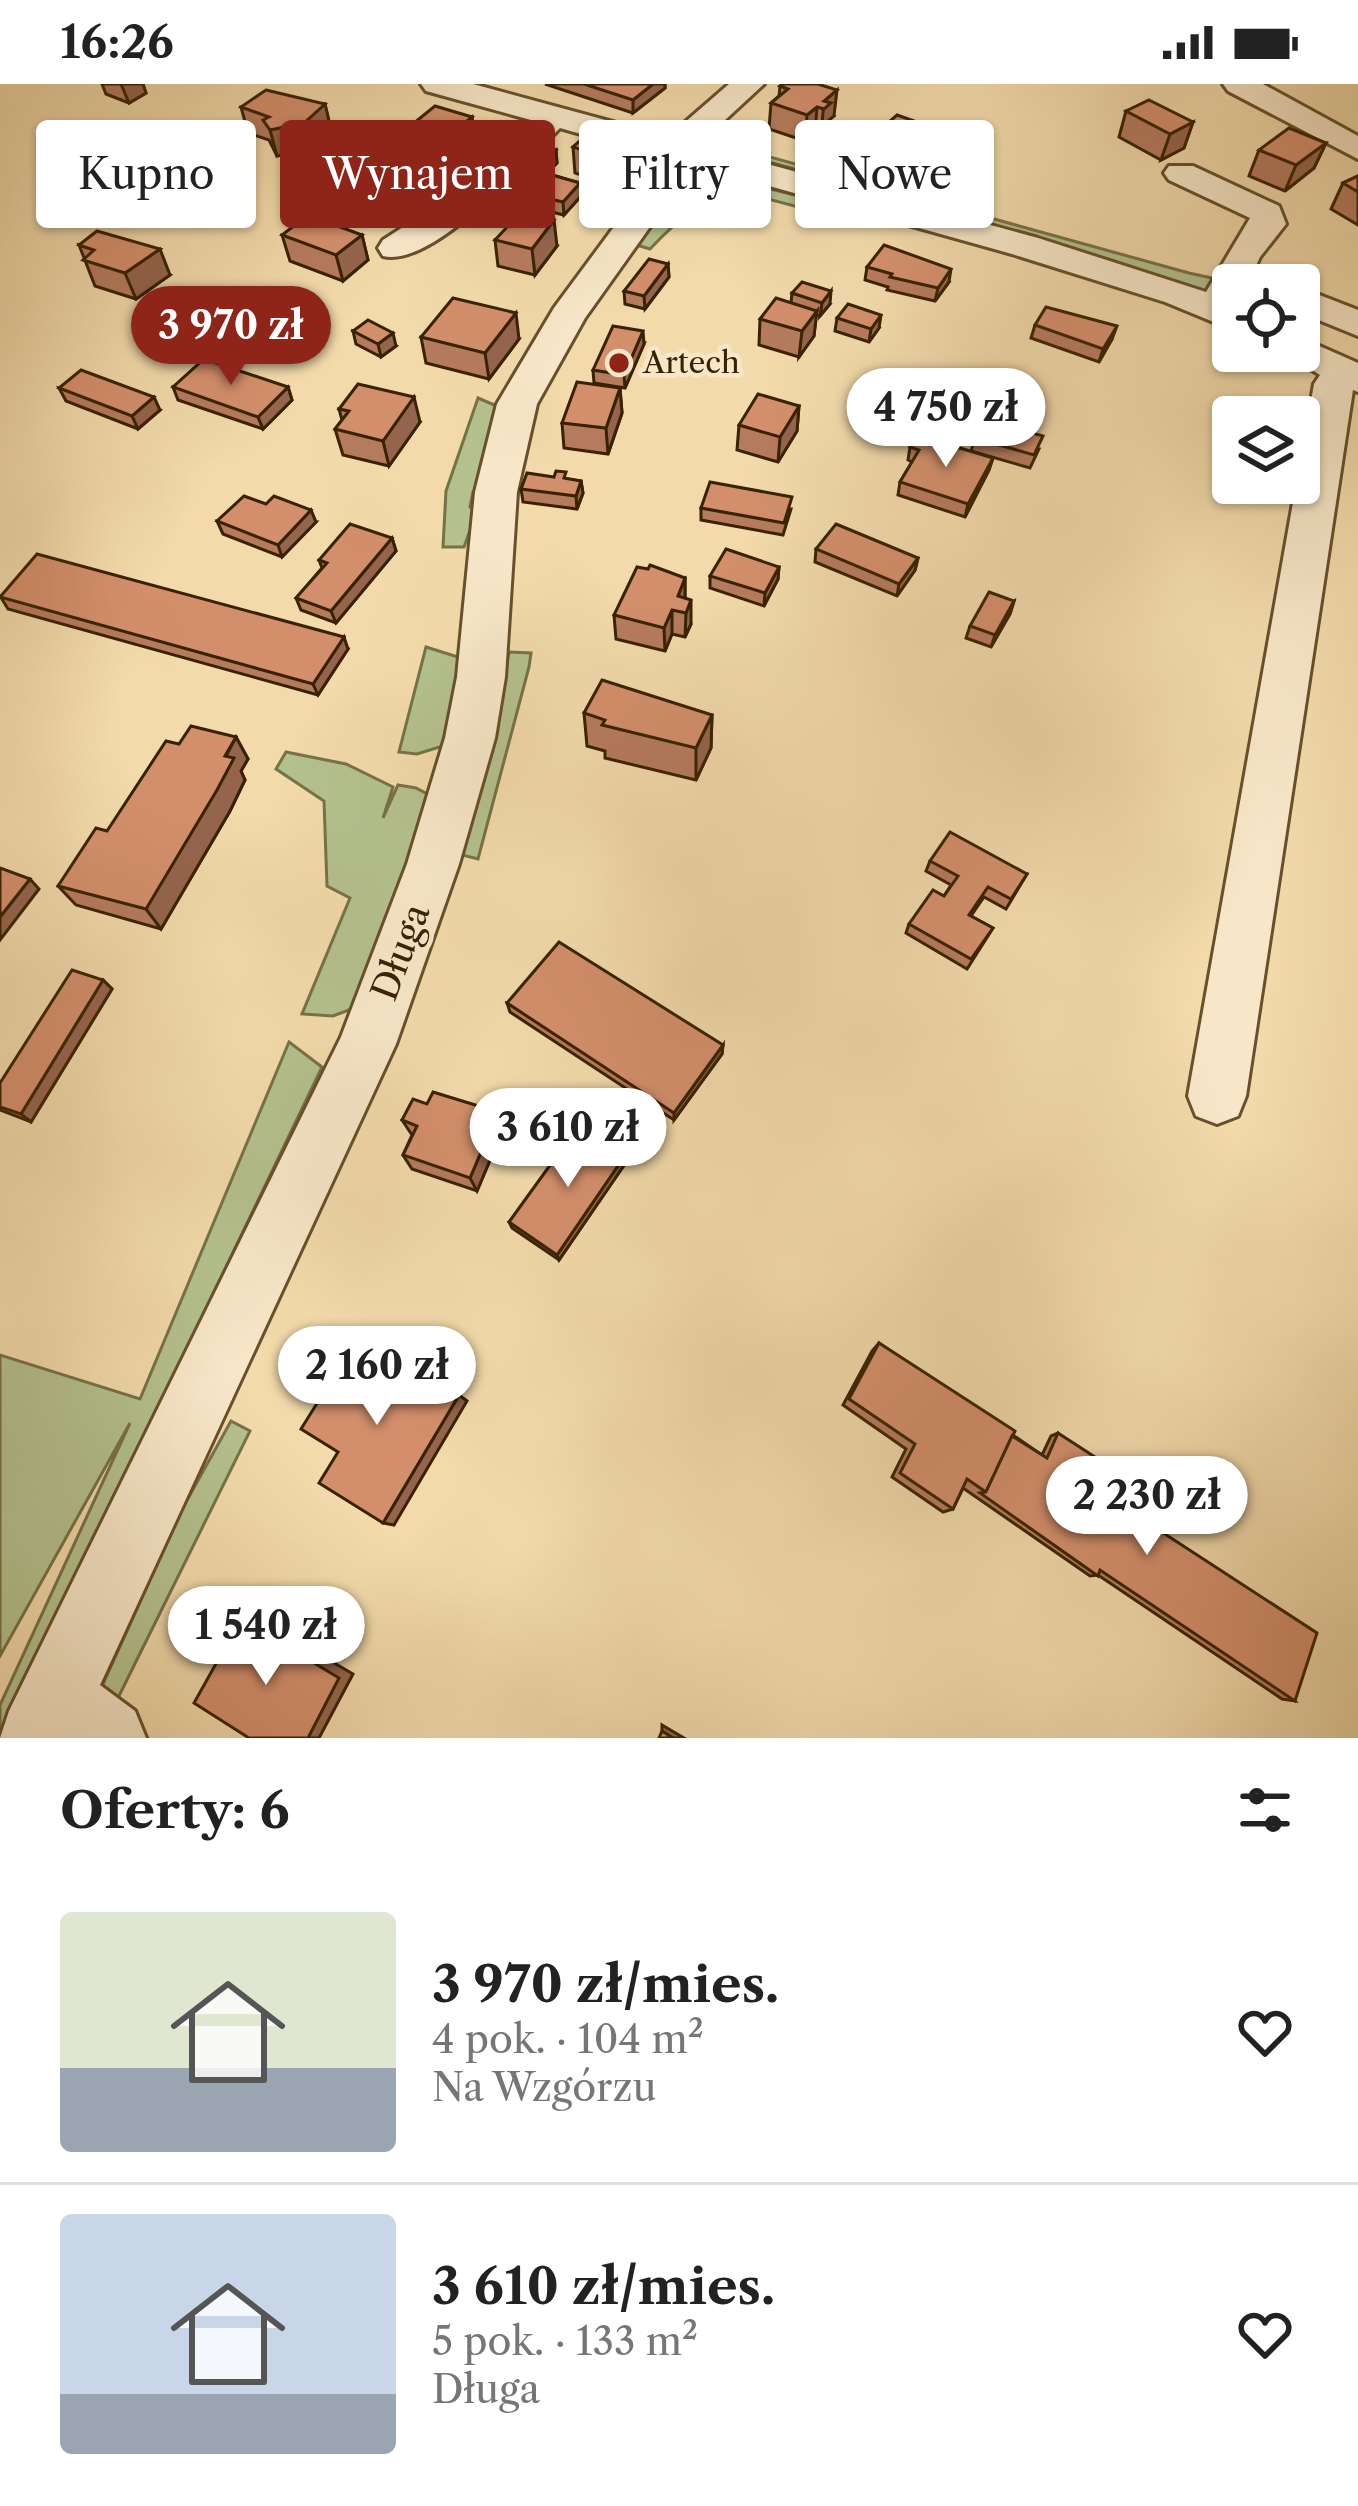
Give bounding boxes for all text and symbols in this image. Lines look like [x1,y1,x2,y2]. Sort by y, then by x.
text: 16:26 [60,14,174,70]
chip: Kupno [36,120,256,228]
chip: Wynajem [280,120,555,228]
chip: Filtry [579,120,771,228]
chip: Nowe [795,120,994,228]
map controls [1212,264,1320,504]
button: locate [1212,264,1320,372]
pin: 3 970 zł [107,286,355,388]
text: 3 970 zł [158,301,304,349]
place label: Artech [642,344,740,381]
marker: Artech [606,350,632,376]
pin: 4 750 zł [822,368,1070,470]
text: 4 750 zł [874,383,1018,431]
button: layers [1212,396,1320,504]
street label: Długa [362,898,438,1006]
pin: 3 610 zł [444,1088,692,1190]
text: 3 610 zł [497,1103,639,1151]
pin: 2 160 zł [253,1326,501,1428]
text: 2 160 zł [305,1341,449,1389]
pin: 2 230 zł [1023,1456,1271,1558]
text: 2 230 zł [1073,1471,1221,1519]
pin: 1 540 zł [142,1586,390,1688]
text: 1 540 zł [195,1601,337,1649]
icon: filters [1232,1777,1298,1843]
text: Oferty: 6 [60,1779,290,1841]
text: 3 970 zł/mies. [432,1953,779,2015]
icon: home [156,1960,300,2104]
icon: heart [1232,1999,1298,2065]
text: 4 pok. · 104 m² [432,2015,704,2063]
text: Na Wzgórzu [432,2063,657,2111]
text: 3 610 zł/mies. [432,2255,775,2317]
icon: home [156,2262,300,2406]
icon: heart [1232,2301,1298,2367]
text: 5 pok. · 133 m² [432,2317,698,2365]
text: Długa [432,2365,540,2413]

